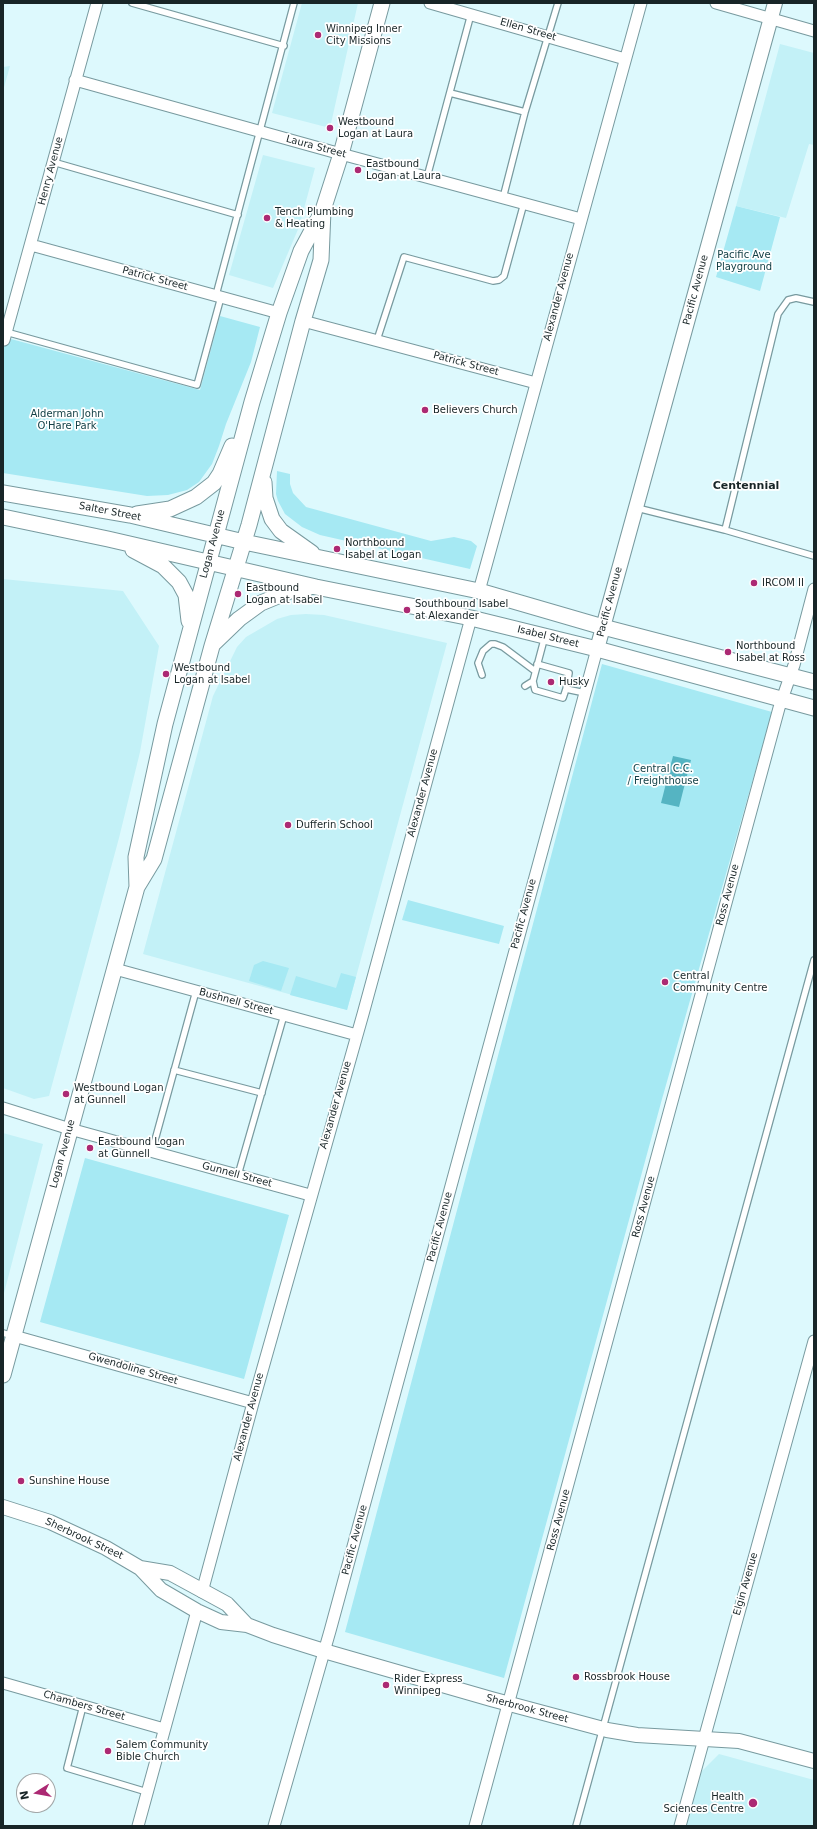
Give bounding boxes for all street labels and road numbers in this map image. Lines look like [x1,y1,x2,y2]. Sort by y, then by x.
street label: Ellen Street [499,16,557,44]
street label: Laura Street [285,133,347,161]
street label: Henry Avenue [36,135,66,207]
street label: Alexander Avenue [541,252,577,342]
street label: Pacific Avenue [681,254,711,326]
street label: Patrick Street [121,264,189,294]
street label: Patrick Street [432,349,500,379]
street label: Salter Street [78,500,142,524]
street label: Logan Avenue [198,508,228,580]
street label: Pacific Avenue [595,566,625,638]
street label: Isabel Street [516,624,580,650]
street label: Alexander Avenue [405,748,441,838]
street label: Ross Avenue [714,863,742,927]
street label: Pacific Avenue [509,878,539,950]
street label: Bushnell Street [198,986,274,1018]
street label: Alexander Avenue [318,1060,354,1150]
street label: Logan Avenue [48,1118,78,1190]
street label: Gunnell Street [201,1160,273,1190]
street label: Ross Avenue [630,1175,658,1239]
street label: Pacific Avenue [425,1191,455,1263]
street label: Gwendoline Street [87,1350,179,1388]
street label: Alexander Avenue [231,1372,267,1462]
street label: Ross Avenue [545,1488,573,1552]
street label: Pacific Avenue [340,1504,370,1576]
street label: Sherbrook Street [43,1516,125,1562]
street label: Elgin Avenue [731,1551,761,1617]
street label: Chambers Street [42,1689,126,1723]
street label: Sherbrook Street [485,1692,569,1726]

